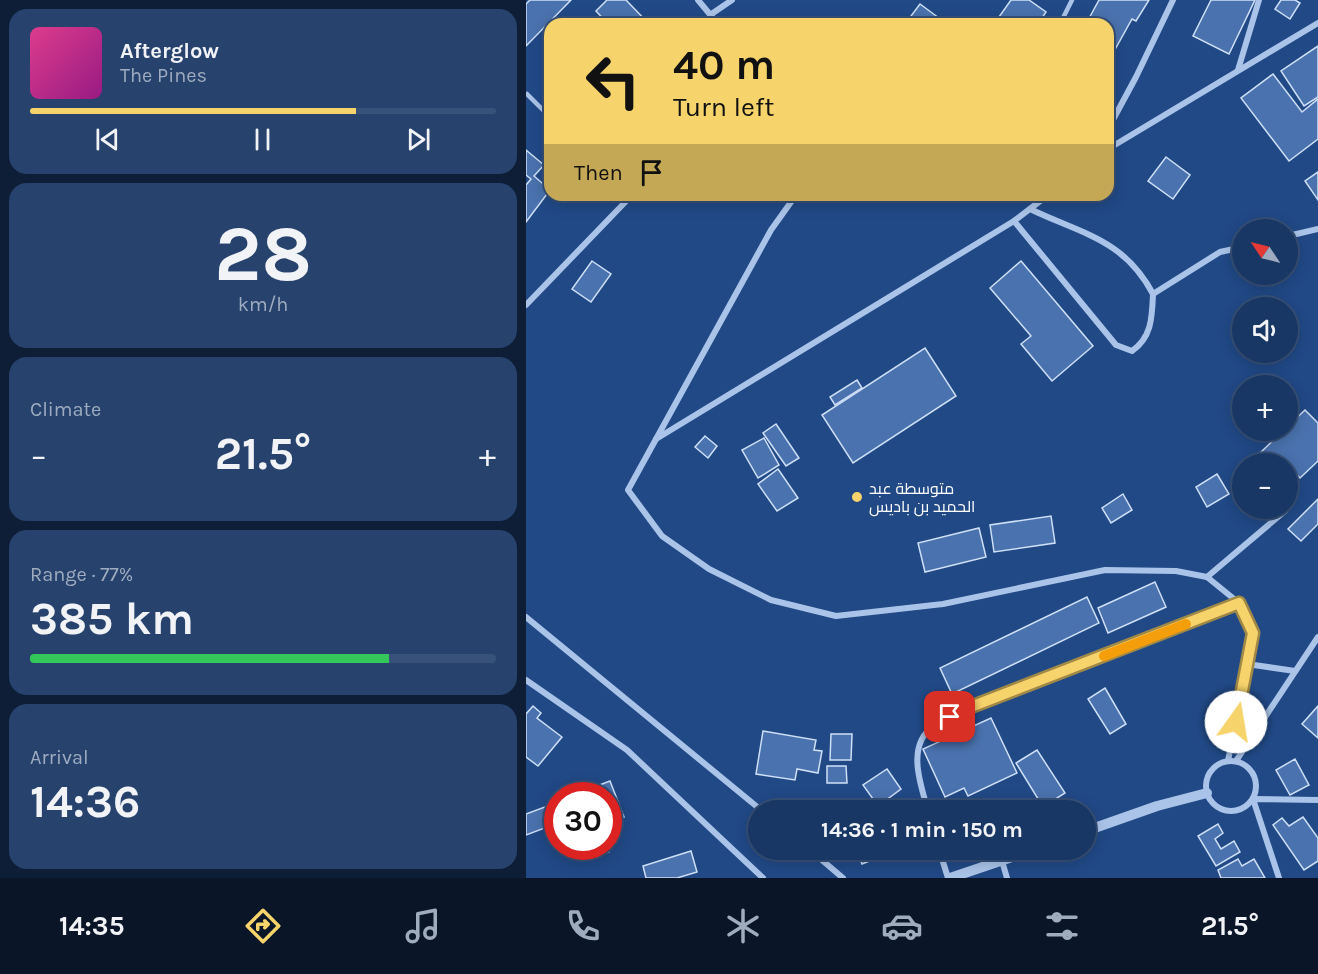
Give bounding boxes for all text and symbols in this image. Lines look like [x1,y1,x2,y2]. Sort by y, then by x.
text: Afterglow [120,38,219,64]
text: 40 m [673,40,775,90]
icon: left [574,42,652,120]
text: The Pines [120,64,207,87]
text: Turn left [673,91,774,123]
icon: previous [91,123,124,156]
icon: pause [246,123,279,156]
icon: next [402,123,435,156]
icon: arrive [635,156,668,189]
text: Then [574,160,623,186]
text: 28 [214,208,312,300]
north arrow [1232,219,1298,285]
map controls [1232,219,1298,519]
text: km/h [238,293,288,316]
button: sound [1232,297,1298,363]
button: + [1232,375,1298,441]
text: Climate [30,398,101,421]
text: 21.5° [215,428,311,480]
text: − [30,436,47,474]
text: + [479,436,496,474]
button: − [1232,453,1298,519]
place label: متوسطة عبد الحميد بن باديس [869,479,975,517]
marker: متوسطة عبد الحميد بن باديس [850,490,864,504]
text: Range · 77% [30,563,133,586]
text: 385 km [30,593,194,645]
position arrow [1204,690,1268,754]
pin [924,691,975,742]
icon: arrive [933,700,966,733]
text: Arrival [30,746,89,769]
text: 14:36 [30,776,140,828]
speed limit sign: 30 [544,782,622,860]
text: 14:36 · 1 min · 150 m [821,817,1023,843]
icon: directions [242,905,284,947]
icon: music [402,905,444,947]
icon: phone [562,905,604,947]
icon: climate [722,905,764,947]
icon: car [881,905,923,947]
icon: filters [1041,905,1083,947]
text: 14:35 [59,910,124,942]
text: 21.5° [1201,910,1259,942]

